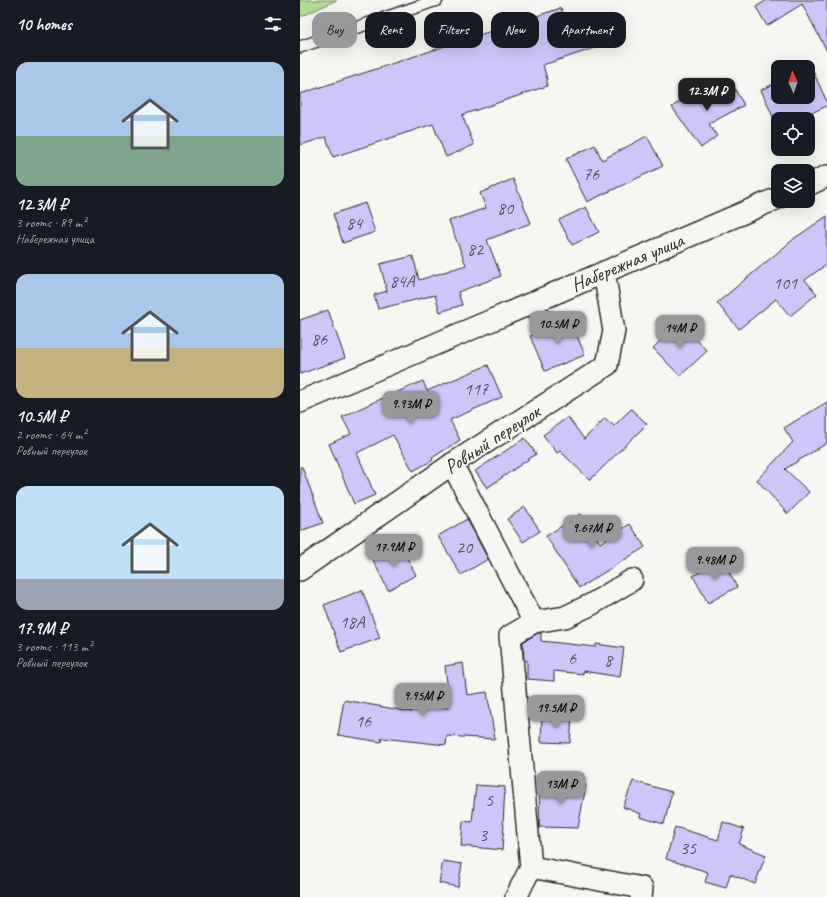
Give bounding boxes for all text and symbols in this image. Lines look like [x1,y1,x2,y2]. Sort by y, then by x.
chip: Buy [312,12,357,48]
chip: Rent [365,12,416,48]
chip: Filters [424,12,483,48]
chip: New [491,12,539,48]
chip: Apartment [547,12,626,48]
icon: filters [262,13,284,35]
text: 10 homes [16,14,72,35]
north arrow [771,60,815,104]
map controls [771,60,815,208]
pin: 12.3M ₽ [670,78,744,112]
text: 12.3M ₽ [687,83,727,99]
icon: home [114,88,186,160]
button: locate [771,112,815,156]
house number: 76 [583,163,600,185]
button: layers [771,164,815,208]
text: 12.3M ₽ [16,194,68,215]
house number: 80 [497,197,515,219]
house number: 84 [346,212,364,234]
text: 3 rooms · 89 m² [16,215,86,231]
street label: Набережная улица [567,227,689,297]
text: Набережная улица [16,231,94,247]
house number: 82 [467,238,485,260]
house number: 84А [389,270,416,292]
house number: 101 [773,272,798,294]
icon: home [114,300,186,372]
pin: 10.5M ₽ [521,311,595,345]
pin: 14M ₽ [652,315,708,349]
text: 10.5M ₽ [538,316,578,332]
text: 14M ₽ [664,320,696,336]
house number: 86 [311,328,328,350]
house number: 117 [464,378,489,400]
pin: 9.93M ₽ [374,391,448,425]
text: 9.93M ₽ [391,396,431,412]
street label: Ровный переулок [440,398,546,480]
text: 10.5M ₽ [16,406,67,427]
text: 2 rooms · 64 m² [16,427,86,443]
text: Ровный переулок [16,443,87,459]
icon: home [114,512,186,584]
pin: 9.67M ₽ [555,515,629,549]
text: 9.67M ₽ [572,520,612,536]
pin: 17.9M ₽ [357,534,431,568]
house number: 20 [456,536,474,558]
text: 17.9M ₽ [374,539,414,555]
pin: 9.48M ₽ [678,547,752,581]
text: 9.48M ₽ [695,552,735,568]
house number: 18А [339,611,366,633]
text: 17.9M ₽ [16,618,67,639]
text: 3 rooms · 113 m² [16,639,92,655]
house number: 6 [568,647,577,669]
house number: 8 [604,649,614,671]
text: Ровный переулок [16,655,87,671]
pin: 9.95M ₽ [386,683,460,717]
text: 9.95M ₽ [404,688,442,704]
pin: 19.5M ₽ [519,695,593,729]
text: 19.5M ₽ [536,700,576,716]
house number: 16 [355,710,372,732]
pin: 13M ₽ [533,771,589,805]
text: 13M ₽ [545,776,577,792]
house number: 5 [485,789,494,811]
house number: 3 [479,824,489,846]
house number: 35 [680,837,697,859]

